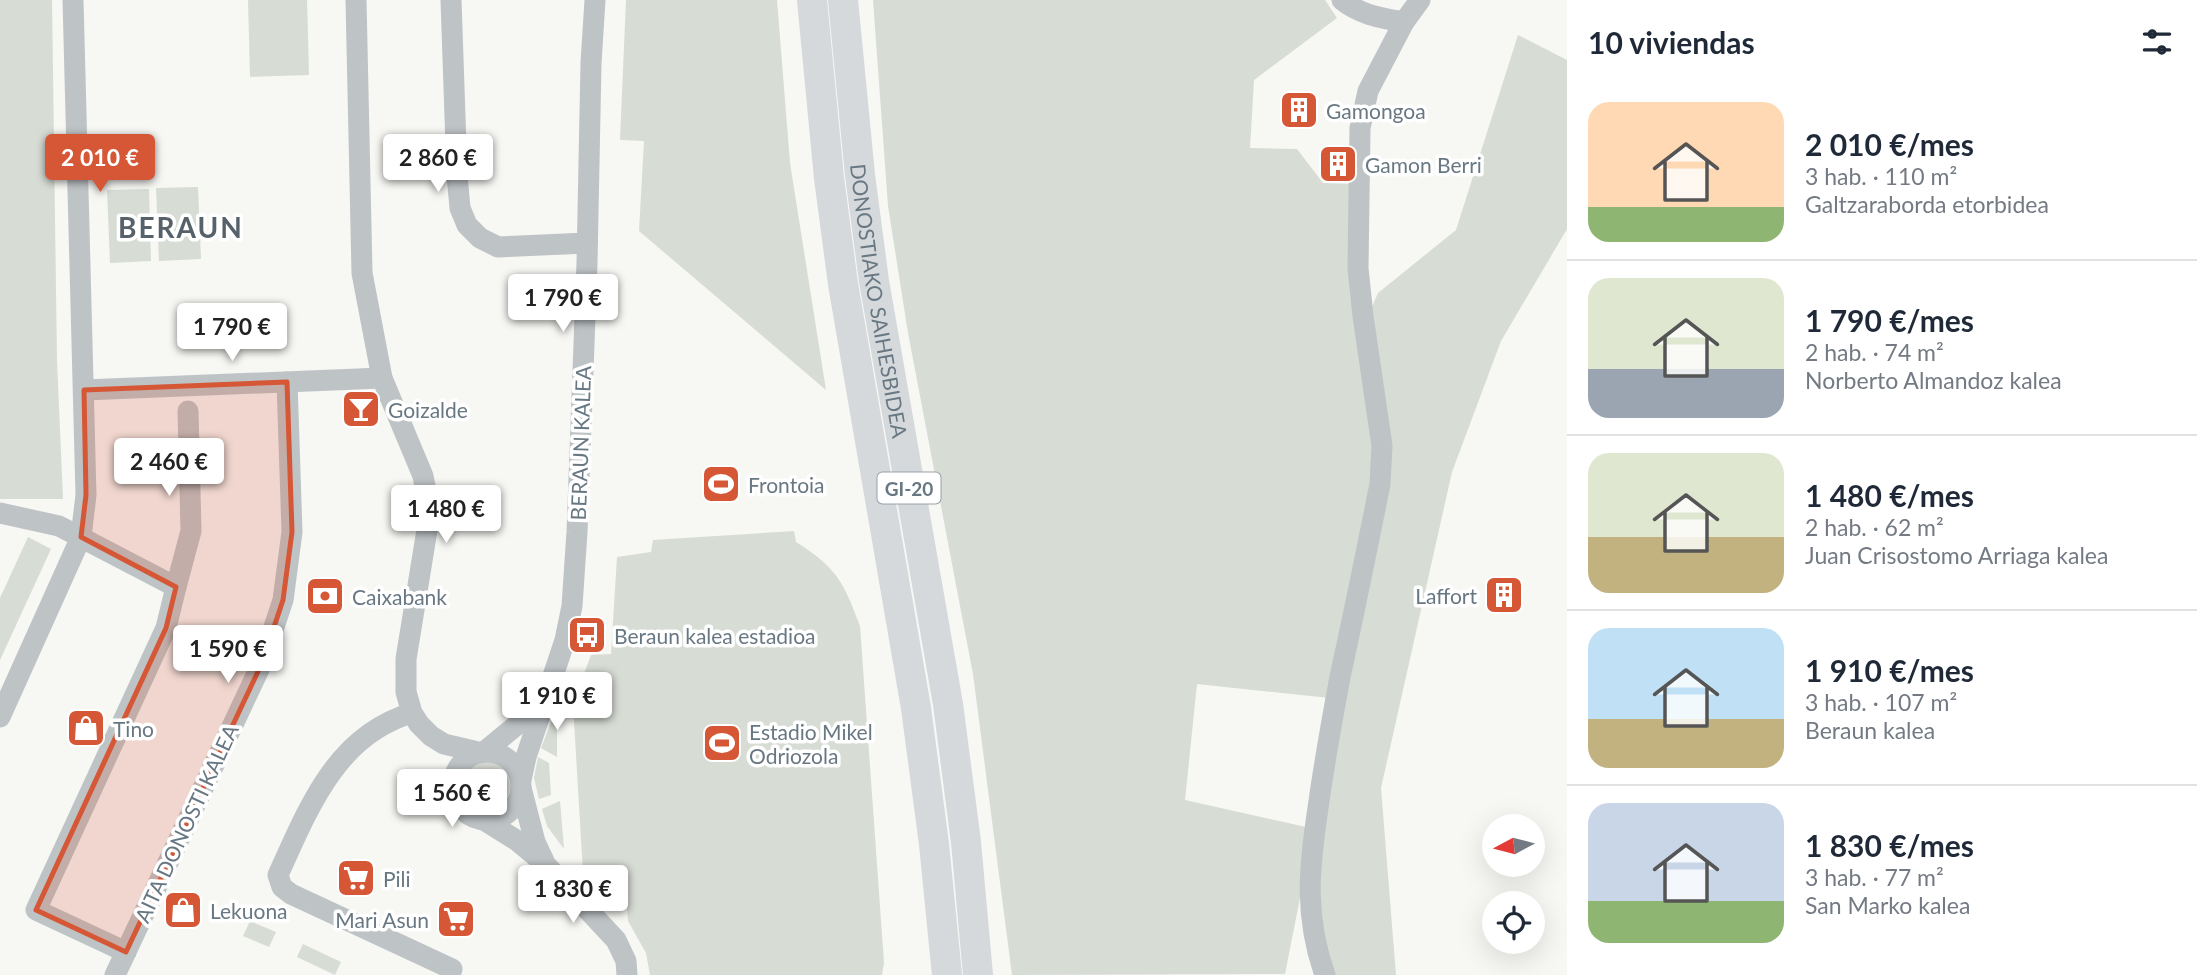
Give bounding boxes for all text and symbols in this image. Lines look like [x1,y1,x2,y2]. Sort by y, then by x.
icon: filters [2138,23,2176,61]
text: 10 viviendas [1588,24,1755,60]
building icon: Gamongoa [1278,89,1320,131]
place label: Gamongoa [1326,98,1426,123]
text: 2 010 €/mes [1805,126,1974,162]
icon: home [1644,130,1728,214]
pin: 2 010 € [35,134,165,194]
pin: 2 860 € [373,134,503,194]
text: 2 010 € [61,143,139,171]
text: 2 860 € [399,143,477,171]
building icon: Gamon Berri [1317,143,1359,185]
place label: Gamon Berri [1365,152,1482,177]
street label: DONOSTIAKO SAIHESBIDEA [846,162,914,441]
text: 3 hab. · 110 m² [1805,162,1957,190]
text: Galtzaraborda etorbidea [1805,190,2049,218]
district label: BERAUN [118,210,244,244]
pin: 1 790 € [498,274,628,334]
text: 1 790 € [524,283,602,311]
text: 1 790 €/mes [1805,302,1974,338]
pin: 1 790 € [167,304,297,363]
icon: home [1644,306,1728,390]
text: 1 790 € [193,312,271,340]
text: 2 hab. · 74 m² [1805,338,1944,366]
street label: BERAUN KALEA [565,364,595,521]
text: Norberto Almandoz kalea [1805,366,2062,394]
bar icon: Goizalde [340,388,382,430]
place label: Goizalde [388,397,468,422]
pin: 2 460 € [104,438,234,498]
text: 2 460 € [130,447,208,475]
sports icon: Frontoia [700,463,742,505]
place label: Frontoia [748,472,825,497]
road number: GI-20 [878,472,940,503]
text: 1 480 €/mes [1805,477,1974,513]
icon: home [1644,481,1728,565]
pin: 1 480 € [381,486,511,545]
text: 1 480 € [407,494,485,522]
text: 2 hab. · 62 m² [1805,513,1944,541]
text: Juan Crisostomo Arriaga kalea [1805,541,2108,569]
building icon: Laffort [1483,574,1525,616]
bank icon: Caixabank [304,575,346,617]
place label: Laffort [1415,583,1477,608]
place label: Caixabank [352,584,447,609]
bus stop icon: Beraun kalea estadioa [566,614,608,656]
place label: Beraun kalea estadioa [614,623,815,648]
pin: 1 590 € [163,626,293,685]
text: 1 590 € [189,634,267,662]
text: 1 910 €/mes [1805,652,1974,688]
icon: home [1644,656,1728,740]
pin: 1 910 € [492,672,622,732]
text: 1 910 € [518,681,596,709]
text: 3 hab. · 107 m² [1805,688,1957,716]
shop icon: Tino [65,707,107,749]
place label: Tino [113,716,154,741]
text: Beraun kalea [1805,716,1935,744]
street label: AITA DONOSTI KALEA [129,719,243,926]
place label: Estadio Mikel Odriozola [749,719,873,768]
sports icon: Estadio Mikel Odriozola [701,722,743,764]
pin: 1 560 € [387,770,517,829]
text: 1 560 € [413,778,491,806]
north arrow [1482,814,1545,877]
map controls [1482,814,1545,954]
text: 1 830 €/mes [1805,827,1974,863]
icon: home [1644,831,1728,915]
supermarket icon: Pili [335,857,377,899]
text: 3 hab. · 77 m² [1805,863,1944,891]
place label: Pili [383,866,411,891]
pin: 1 830 € [508,866,638,925]
text: 1 830 € [534,874,612,902]
shop icon: Lekuona [162,889,204,931]
button: locate [1482,891,1545,954]
text: San Marko kalea [1805,891,1970,919]
place label: Lekuona [210,898,288,923]
supermarket icon: Mari Asun [435,898,477,940]
place label: Mari Asun [335,907,429,932]

